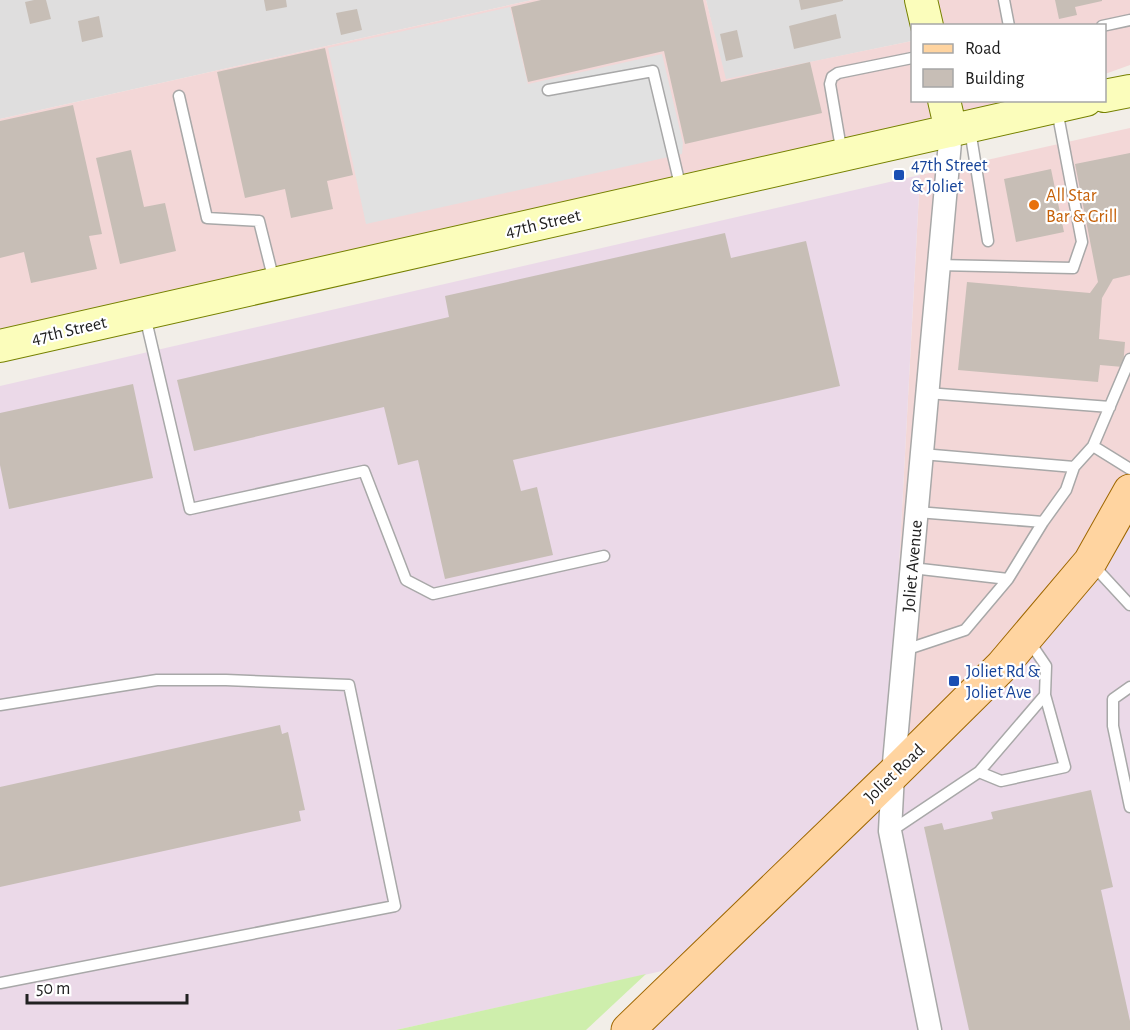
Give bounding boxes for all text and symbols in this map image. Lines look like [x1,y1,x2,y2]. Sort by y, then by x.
legend [911,24,1106,102]
text: Road [965,40,1001,58]
text: Building [965,70,1025,88]
place label: 47th Street & Joliet [911,157,988,196]
marker: 47th Street & Joliet [892,168,906,182]
place label: All Star Bar & Grill [1046,187,1118,226]
marker: All Star Bar & Grill [1027,198,1041,212]
street label: 47th Street [504,207,583,241]
street label: 47th Street [30,314,109,348]
street label: Joliet Avenue [900,519,926,613]
place label: Joliet Rd & Joliet Ave [966,663,1041,702]
marker: Joliet Rd & Joliet Ave [947,674,961,688]
street label: Joliet Road [861,741,928,806]
scale bar [27,967,188,1005]
text: 50 m [36,980,70,998]

